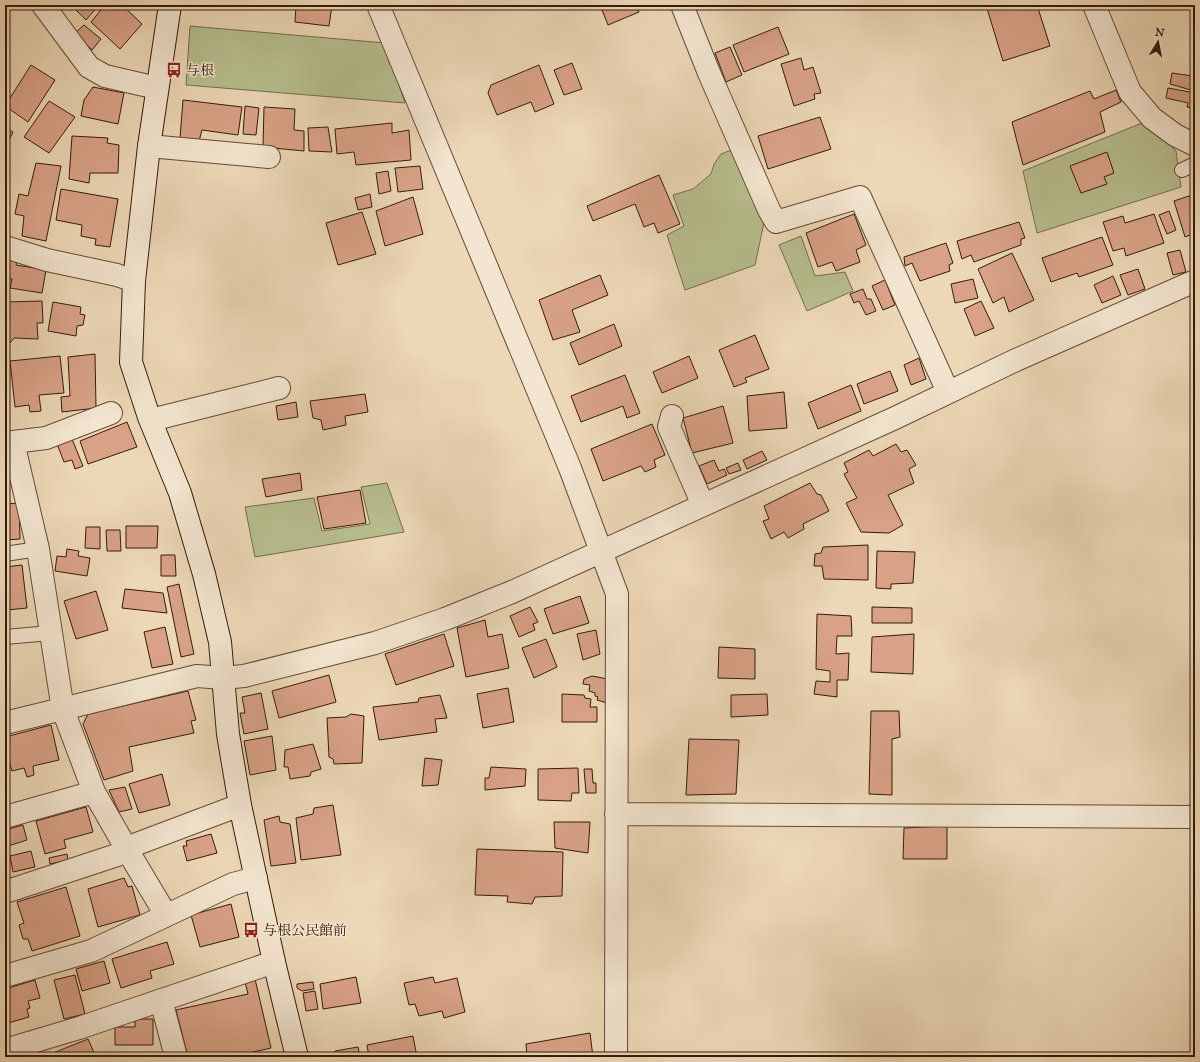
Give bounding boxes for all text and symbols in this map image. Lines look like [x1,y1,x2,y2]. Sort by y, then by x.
north arrow [1138,22,1178,62]
text: N [1154,25,1166,40]
bus stop icon: 与根 [165,61,183,79]
place label: 与根 [186,62,214,79]
bus stop icon: 与根公民館前 [242,921,260,939]
place label: 与根公民館前 [263,922,347,939]

